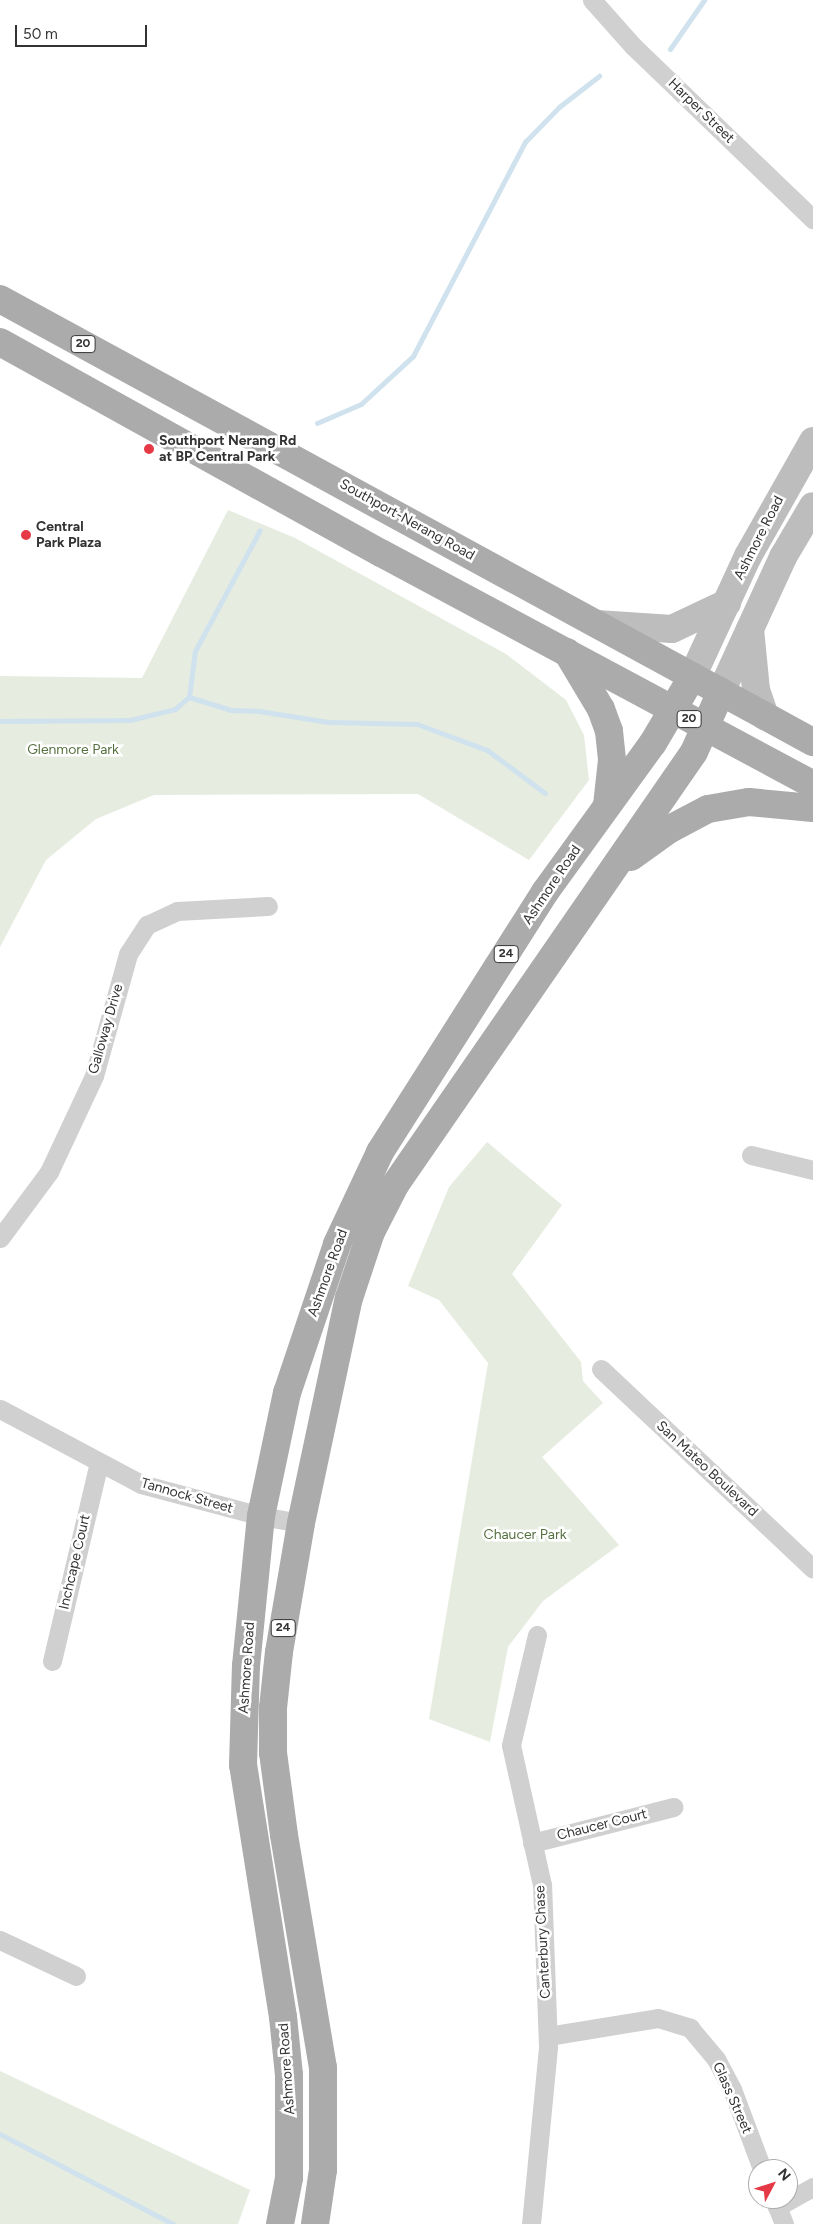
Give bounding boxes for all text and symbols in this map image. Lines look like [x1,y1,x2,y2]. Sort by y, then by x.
scale bar [18,15,150,47]
text: 50 m [23,25,58,43]
street label: Harper Street [664,75,738,147]
road number: 20 [70,334,96,354]
place label: Southport Nerang Rd at BP Central Park [159,433,296,466]
marker: Southport Nerang Rd at BP Central Park [143,443,155,455]
street label: Southport-Nerang Road [336,476,478,564]
street label: Ashmore Road [731,493,787,583]
place label: Central Park Plaza [36,519,101,552]
marker: Central Park Plaza [20,529,32,541]
road number: 20 [676,710,702,729]
park label: Glenmore Park [27,742,119,758]
street label: Ashmore Road [519,842,585,928]
road number: 24 [494,944,518,964]
street label: Galloway Drive [85,982,127,1076]
street label: Ashmore Road [304,1227,352,1319]
street label: San Mateo Boulevard [653,1418,761,1520]
street label: Tannock Street [139,1475,235,1517]
street label: Inchcape Court [56,1513,94,1611]
park label: Chaucer Park [484,1527,566,1543]
road number: 24 [270,1619,296,1638]
street label: Ashmore Road [235,1622,259,1714]
street label: Chaucer Court [555,1806,649,1844]
street label: Canterbury Chase [532,1885,554,1999]
street label: Ashmore Road [275,2023,299,2115]
street label: Glass Street [709,2060,755,2136]
north arrow [748,2159,798,2209]
text: N [774,2165,794,2184]

